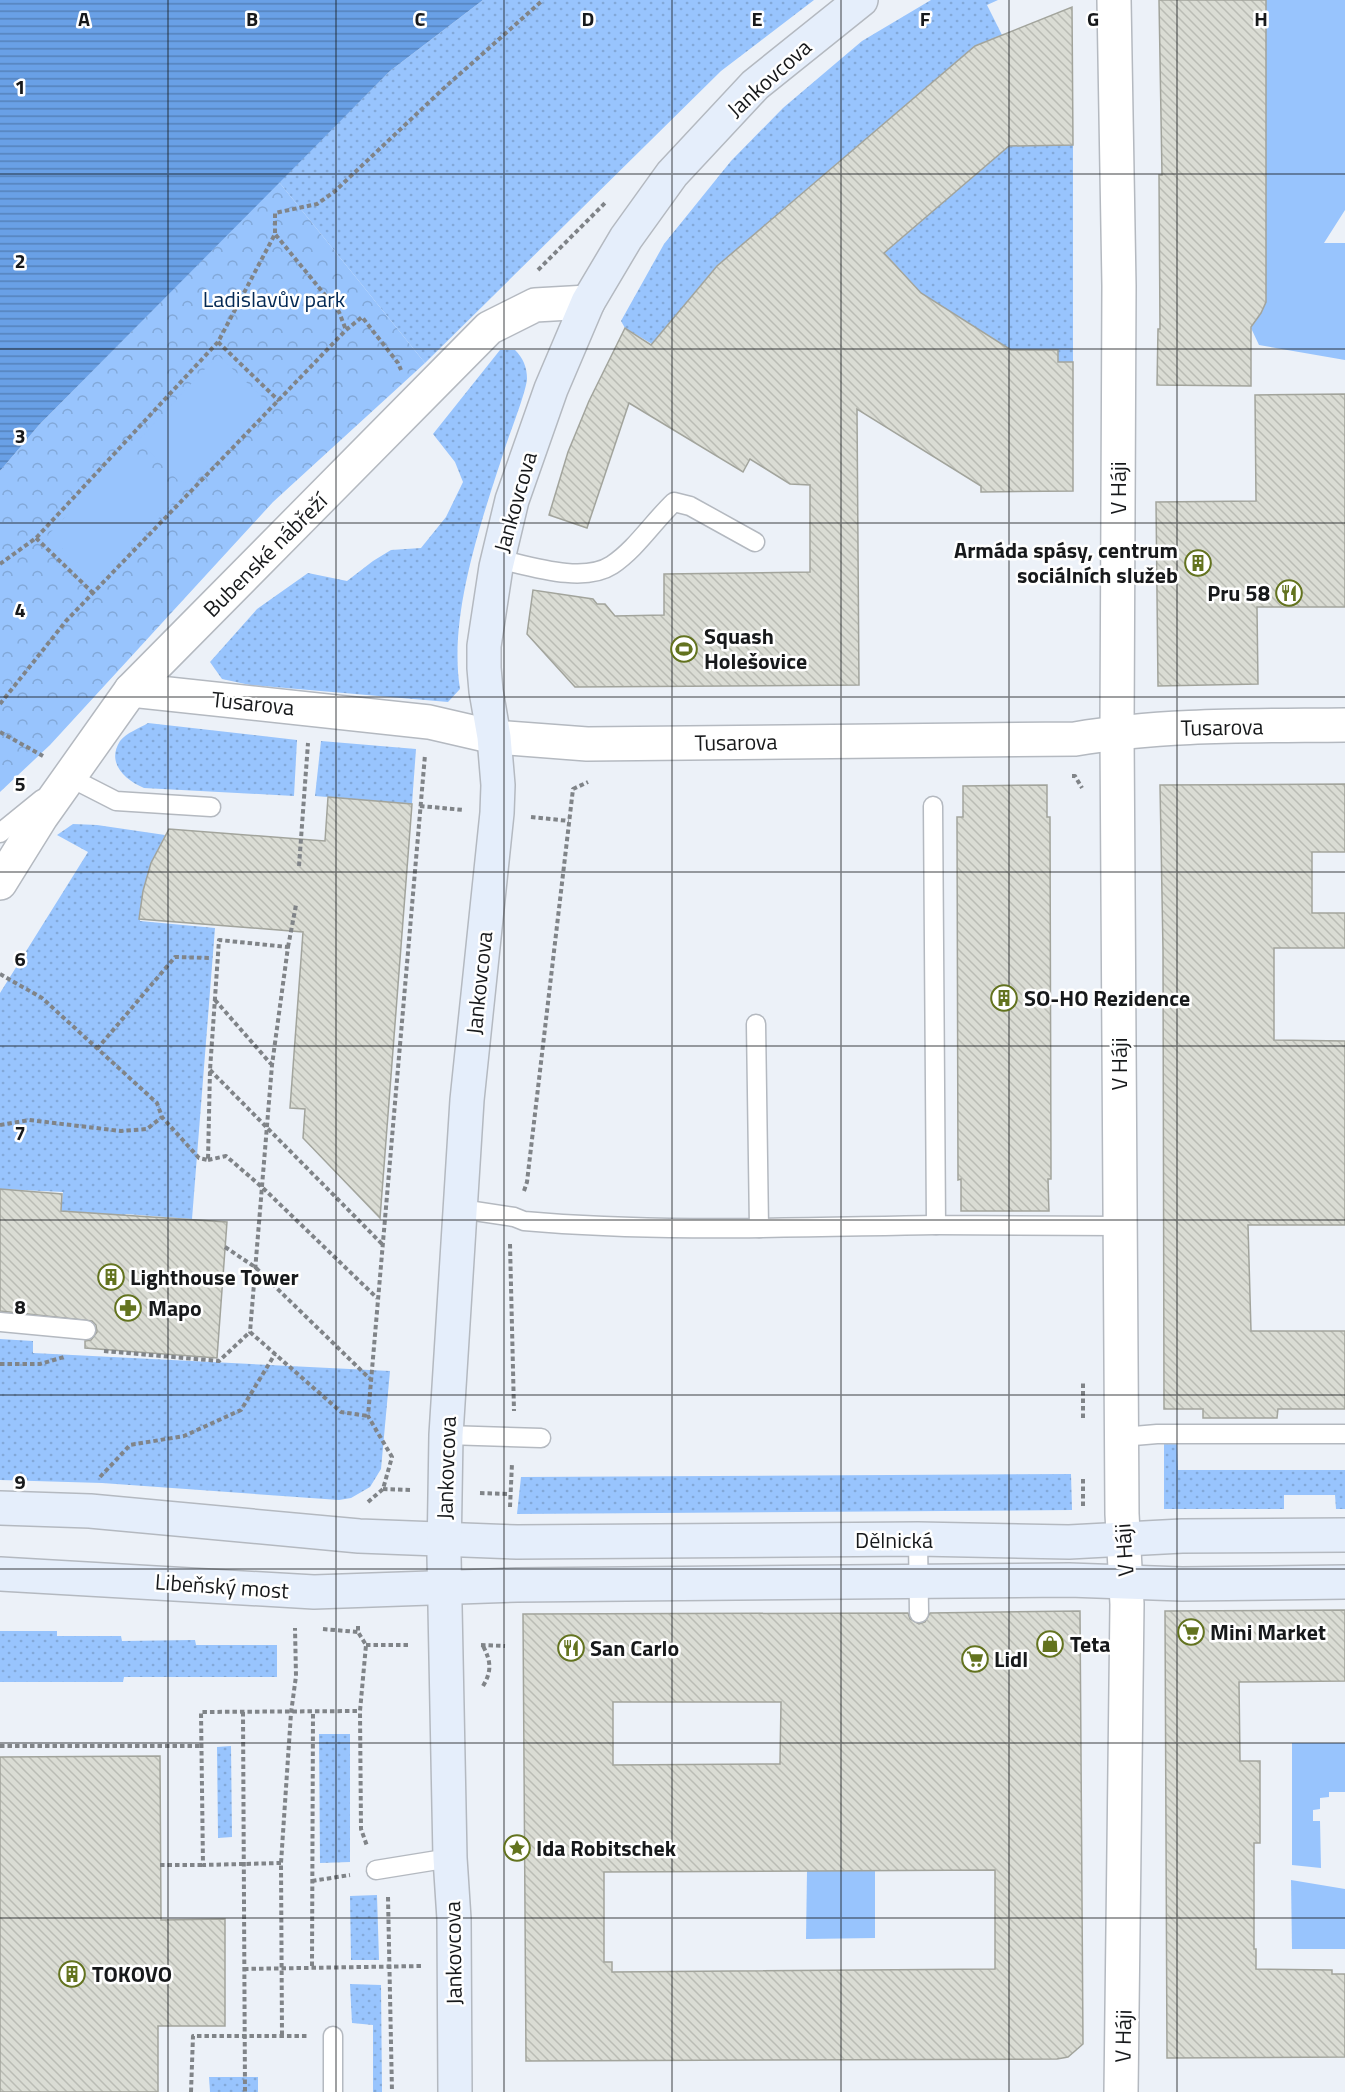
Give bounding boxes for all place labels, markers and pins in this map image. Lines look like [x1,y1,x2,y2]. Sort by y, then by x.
place label: Armáda spásy, centrum sociálních služeb [954,533,1178,592]
building icon: Armáda spásy, centrum sociálních služeb [1183,548,1213,578]
place label: Pru 58 [1207,576,1270,610]
restaurant icon: Pru 58 [1274,578,1304,608]
place label: Squash Holešovice [704,619,807,678]
sports icon: Squash Holešovice [669,634,699,664]
place label: SO-HO Rezidence [1024,981,1190,1015]
building icon: SO-HO Rezidence [989,983,1019,1013]
place label: Lighthouse Tower [130,1260,299,1294]
building icon: Lighthouse Tower [96,1262,126,1292]
place label: Mapo [148,1291,202,1325]
pharmacy icon: Mapo [113,1293,143,1323]
place label: Mini Market [1210,1615,1326,1649]
supermarket icon: Mini Market [1176,1617,1206,1647]
place label: Teta [1070,1627,1111,1661]
shop icon: Teta [1035,1629,1065,1659]
place label: San Carlo [590,1631,679,1665]
restaurant icon: San Carlo [556,1633,586,1663]
place label: Lidl [994,1642,1028,1676]
supermarket icon: Lidl [960,1644,990,1674]
place label: Ida Robitschek [536,1831,677,1865]
place icon: Ida Robitschek [502,1833,532,1863]
place label: TOKOVO [92,1957,172,1991]
building icon: TOKOVO [57,1959,87,1989]

